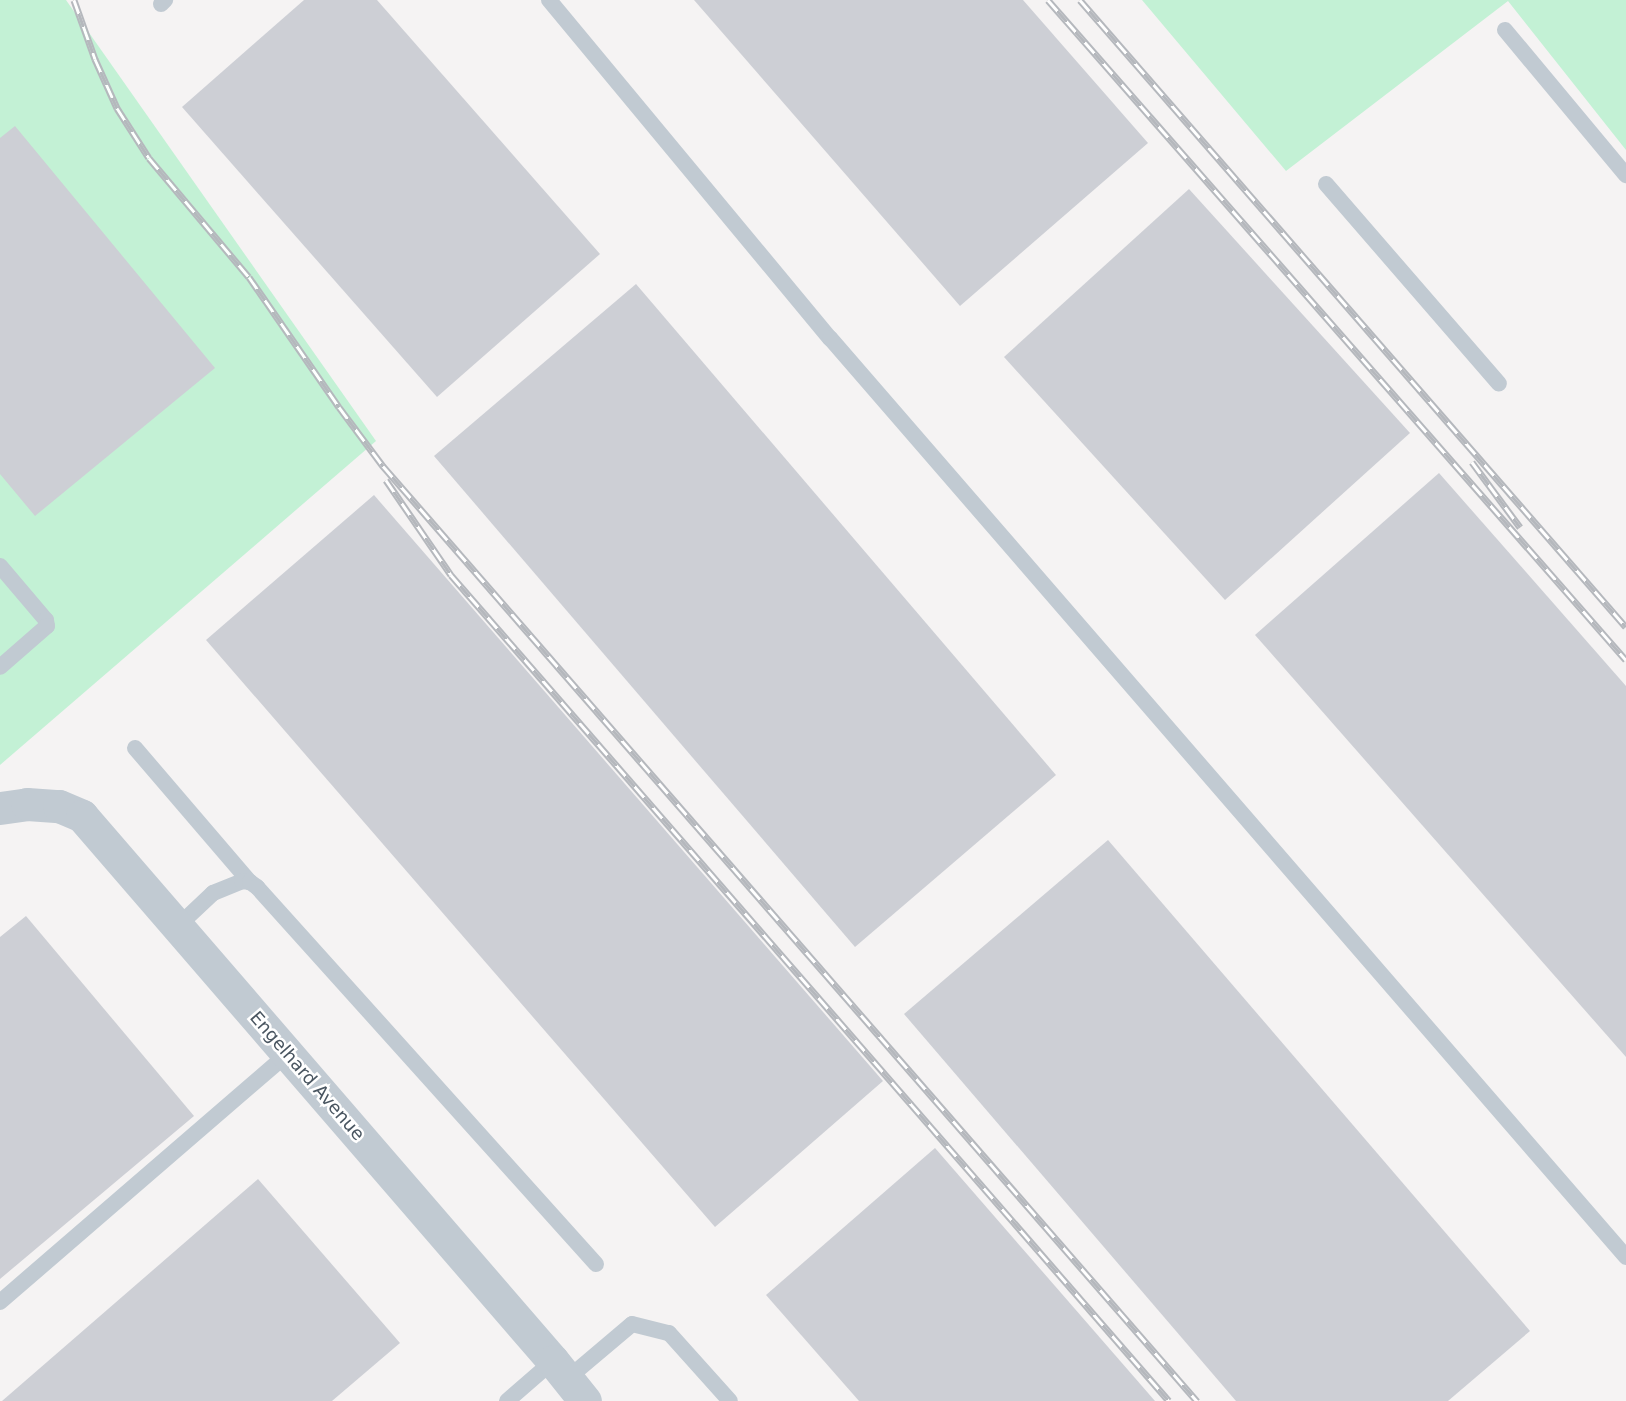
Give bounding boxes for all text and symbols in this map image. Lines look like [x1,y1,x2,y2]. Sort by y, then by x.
street label: Engelhard Avenue [245,1007,369,1145]

